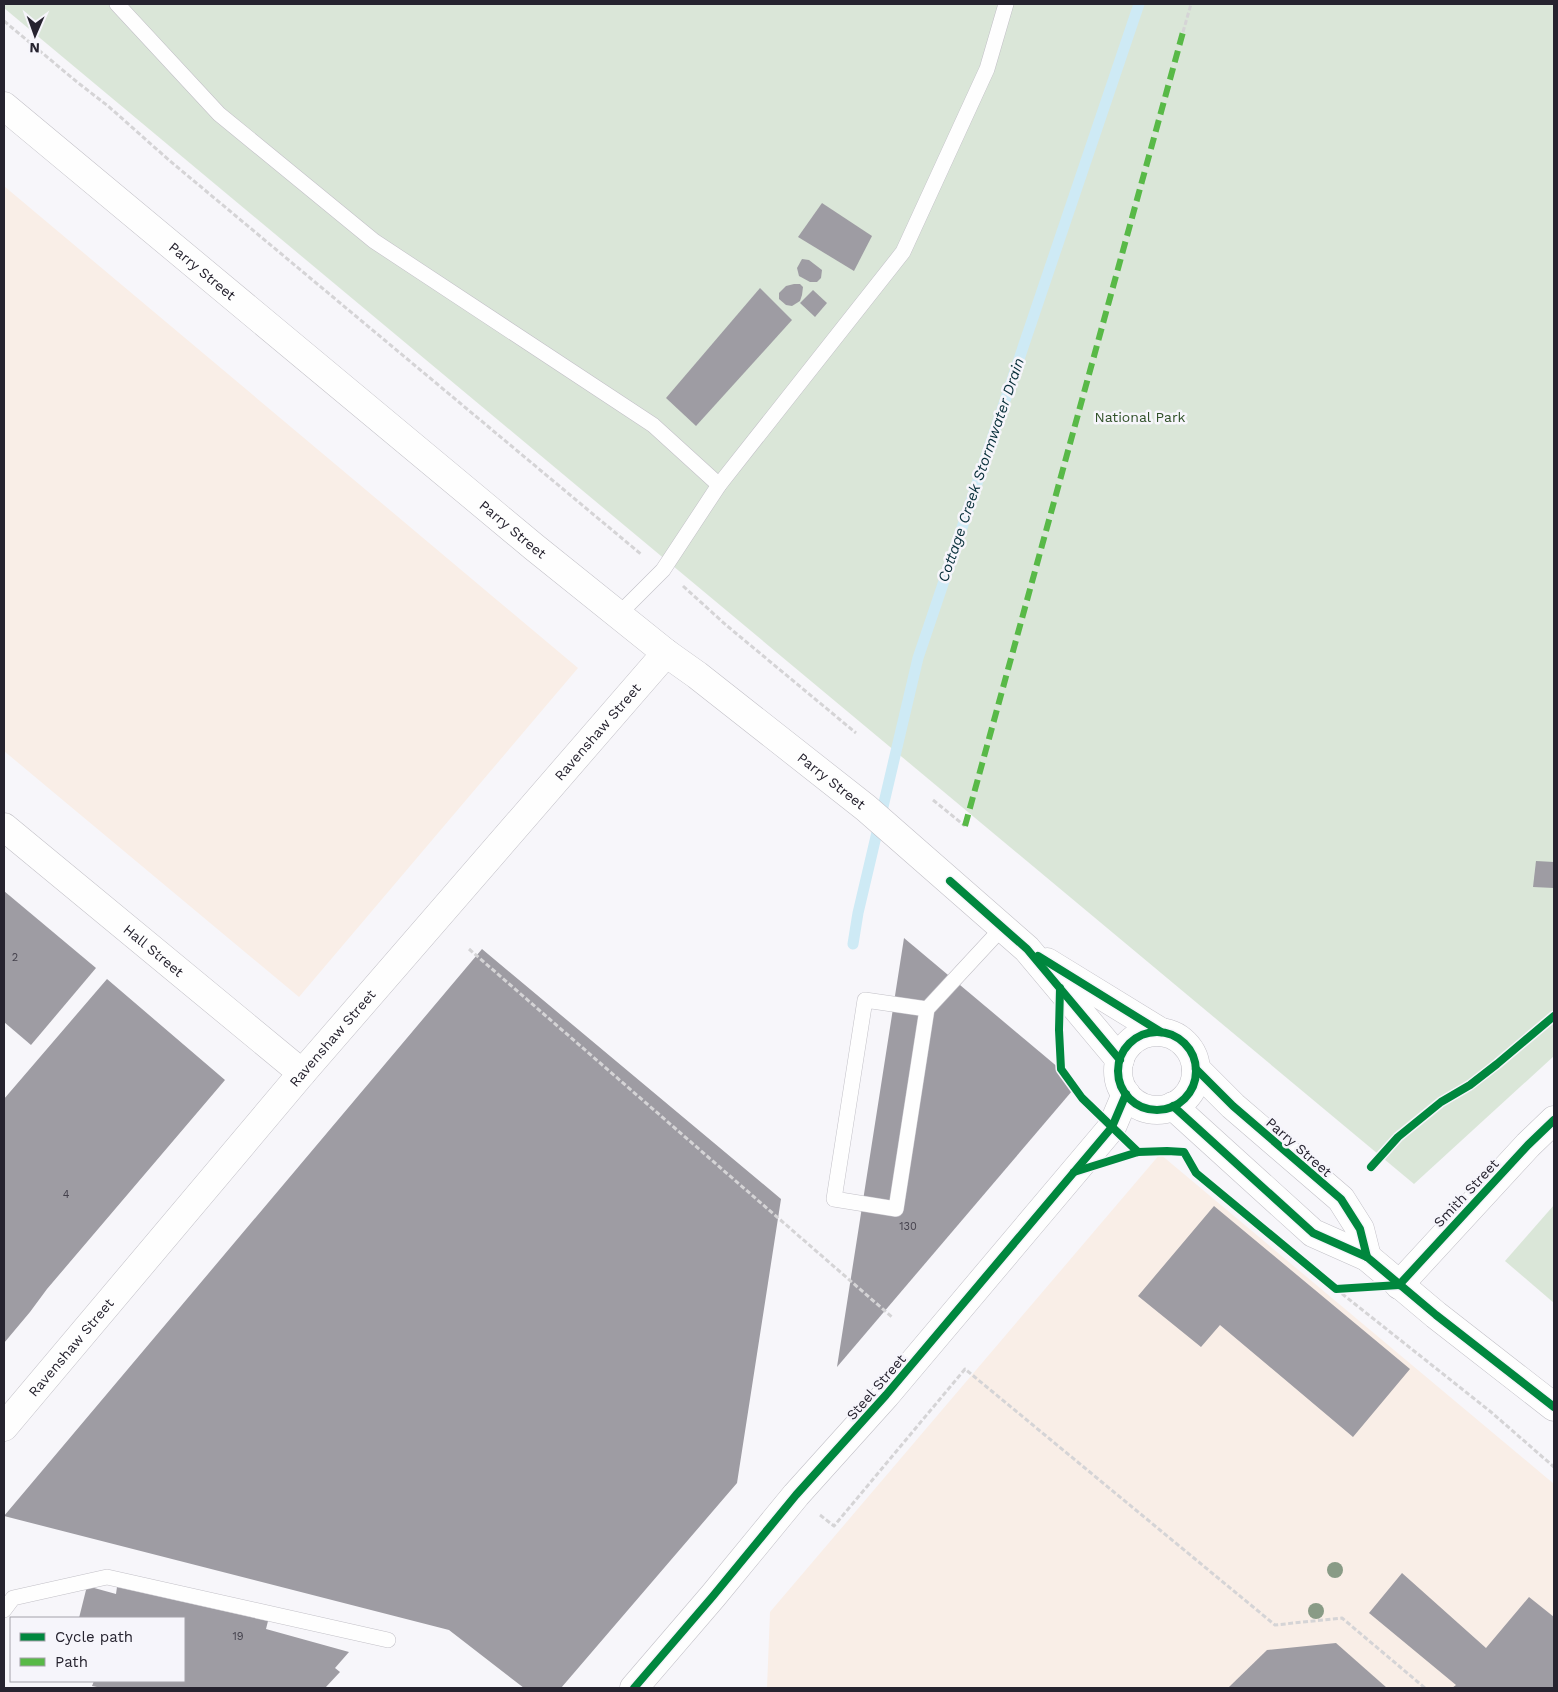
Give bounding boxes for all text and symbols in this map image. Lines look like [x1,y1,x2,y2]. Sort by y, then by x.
north arrow [10,10,60,60]
text: N [29,40,40,56]
street label: Parry Street [166,239,239,303]
water label: Cottage Creek Stormwater Drain [934,355,1028,585]
park label: National Park [1094,409,1186,425]
street label: Parry Street [476,497,550,562]
street label: Ravenshaw Street [551,680,644,784]
street label: Parry Street [794,749,869,813]
street label: Hall Street [120,921,187,980]
house number: 2 [12,951,18,964]
street label: Ravenshaw Street [286,986,379,1090]
street label: Parry Street [1263,1114,1335,1180]
street label: Smith Street [1430,1155,1502,1230]
house number: 4 [63,1188,70,1201]
house number: 130 [899,1220,917,1233]
street label: Ravenshaw Street [25,1295,117,1400]
street label: Steel Street [843,1351,909,1423]
legend [10,1617,185,1682]
text: Cycle path [55,1628,133,1646]
house number: 19 [232,1630,244,1643]
text: Path [55,1653,88,1671]

